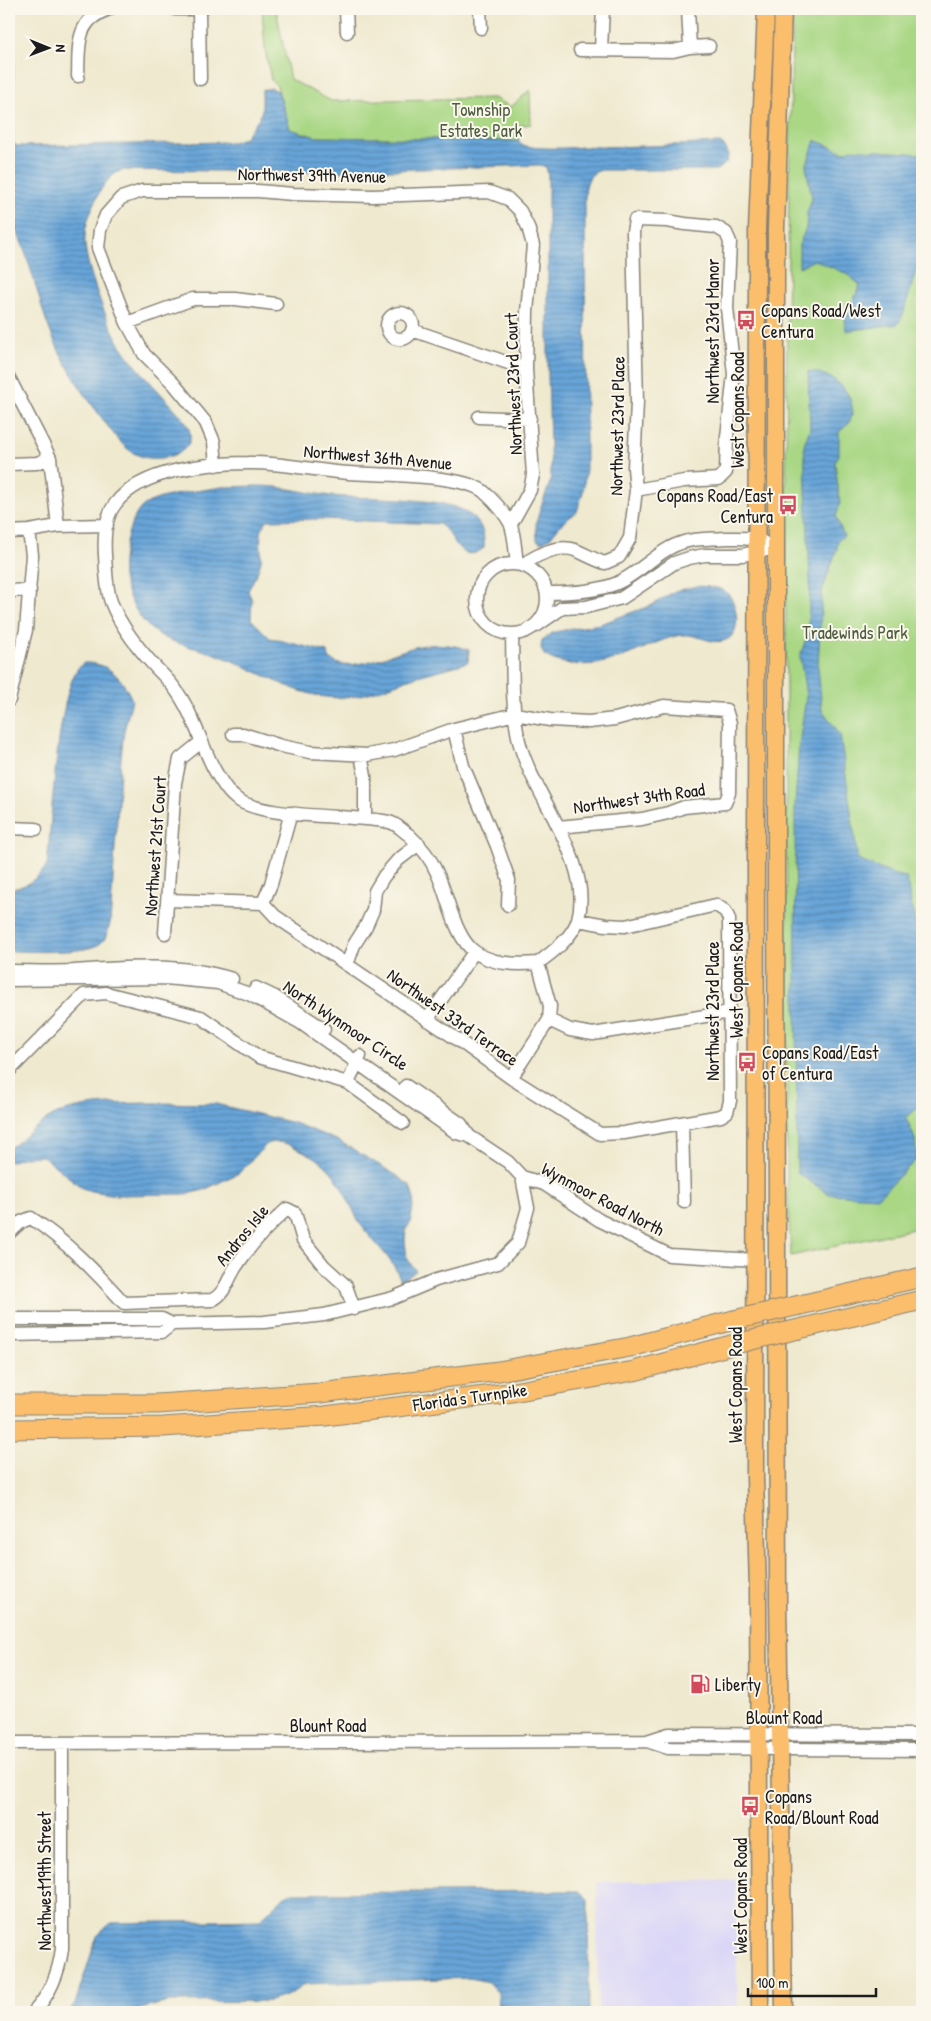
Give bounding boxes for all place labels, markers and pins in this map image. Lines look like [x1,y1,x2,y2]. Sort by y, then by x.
place label: Copans Road/West Centura [761,298,881,344]
bus stop icon: Copans Road/West Centura [735,309,757,331]
place label: Copans Road/East Centura [657,483,774,529]
bus stop icon: Copans Road/East Centura [777,494,799,516]
place label: Copans Road/East of Centura [762,1040,879,1086]
bus stop icon: Copans Road/East of Centura [736,1051,758,1073]
place label: Liberty [715,1672,761,1697]
fuel station icon: Liberty [689,1673,711,1695]
place label: Copans Road/Blount Road [765,1784,878,1830]
bus stop icon: Copans Road/Blount Road [739,1795,761,1817]

